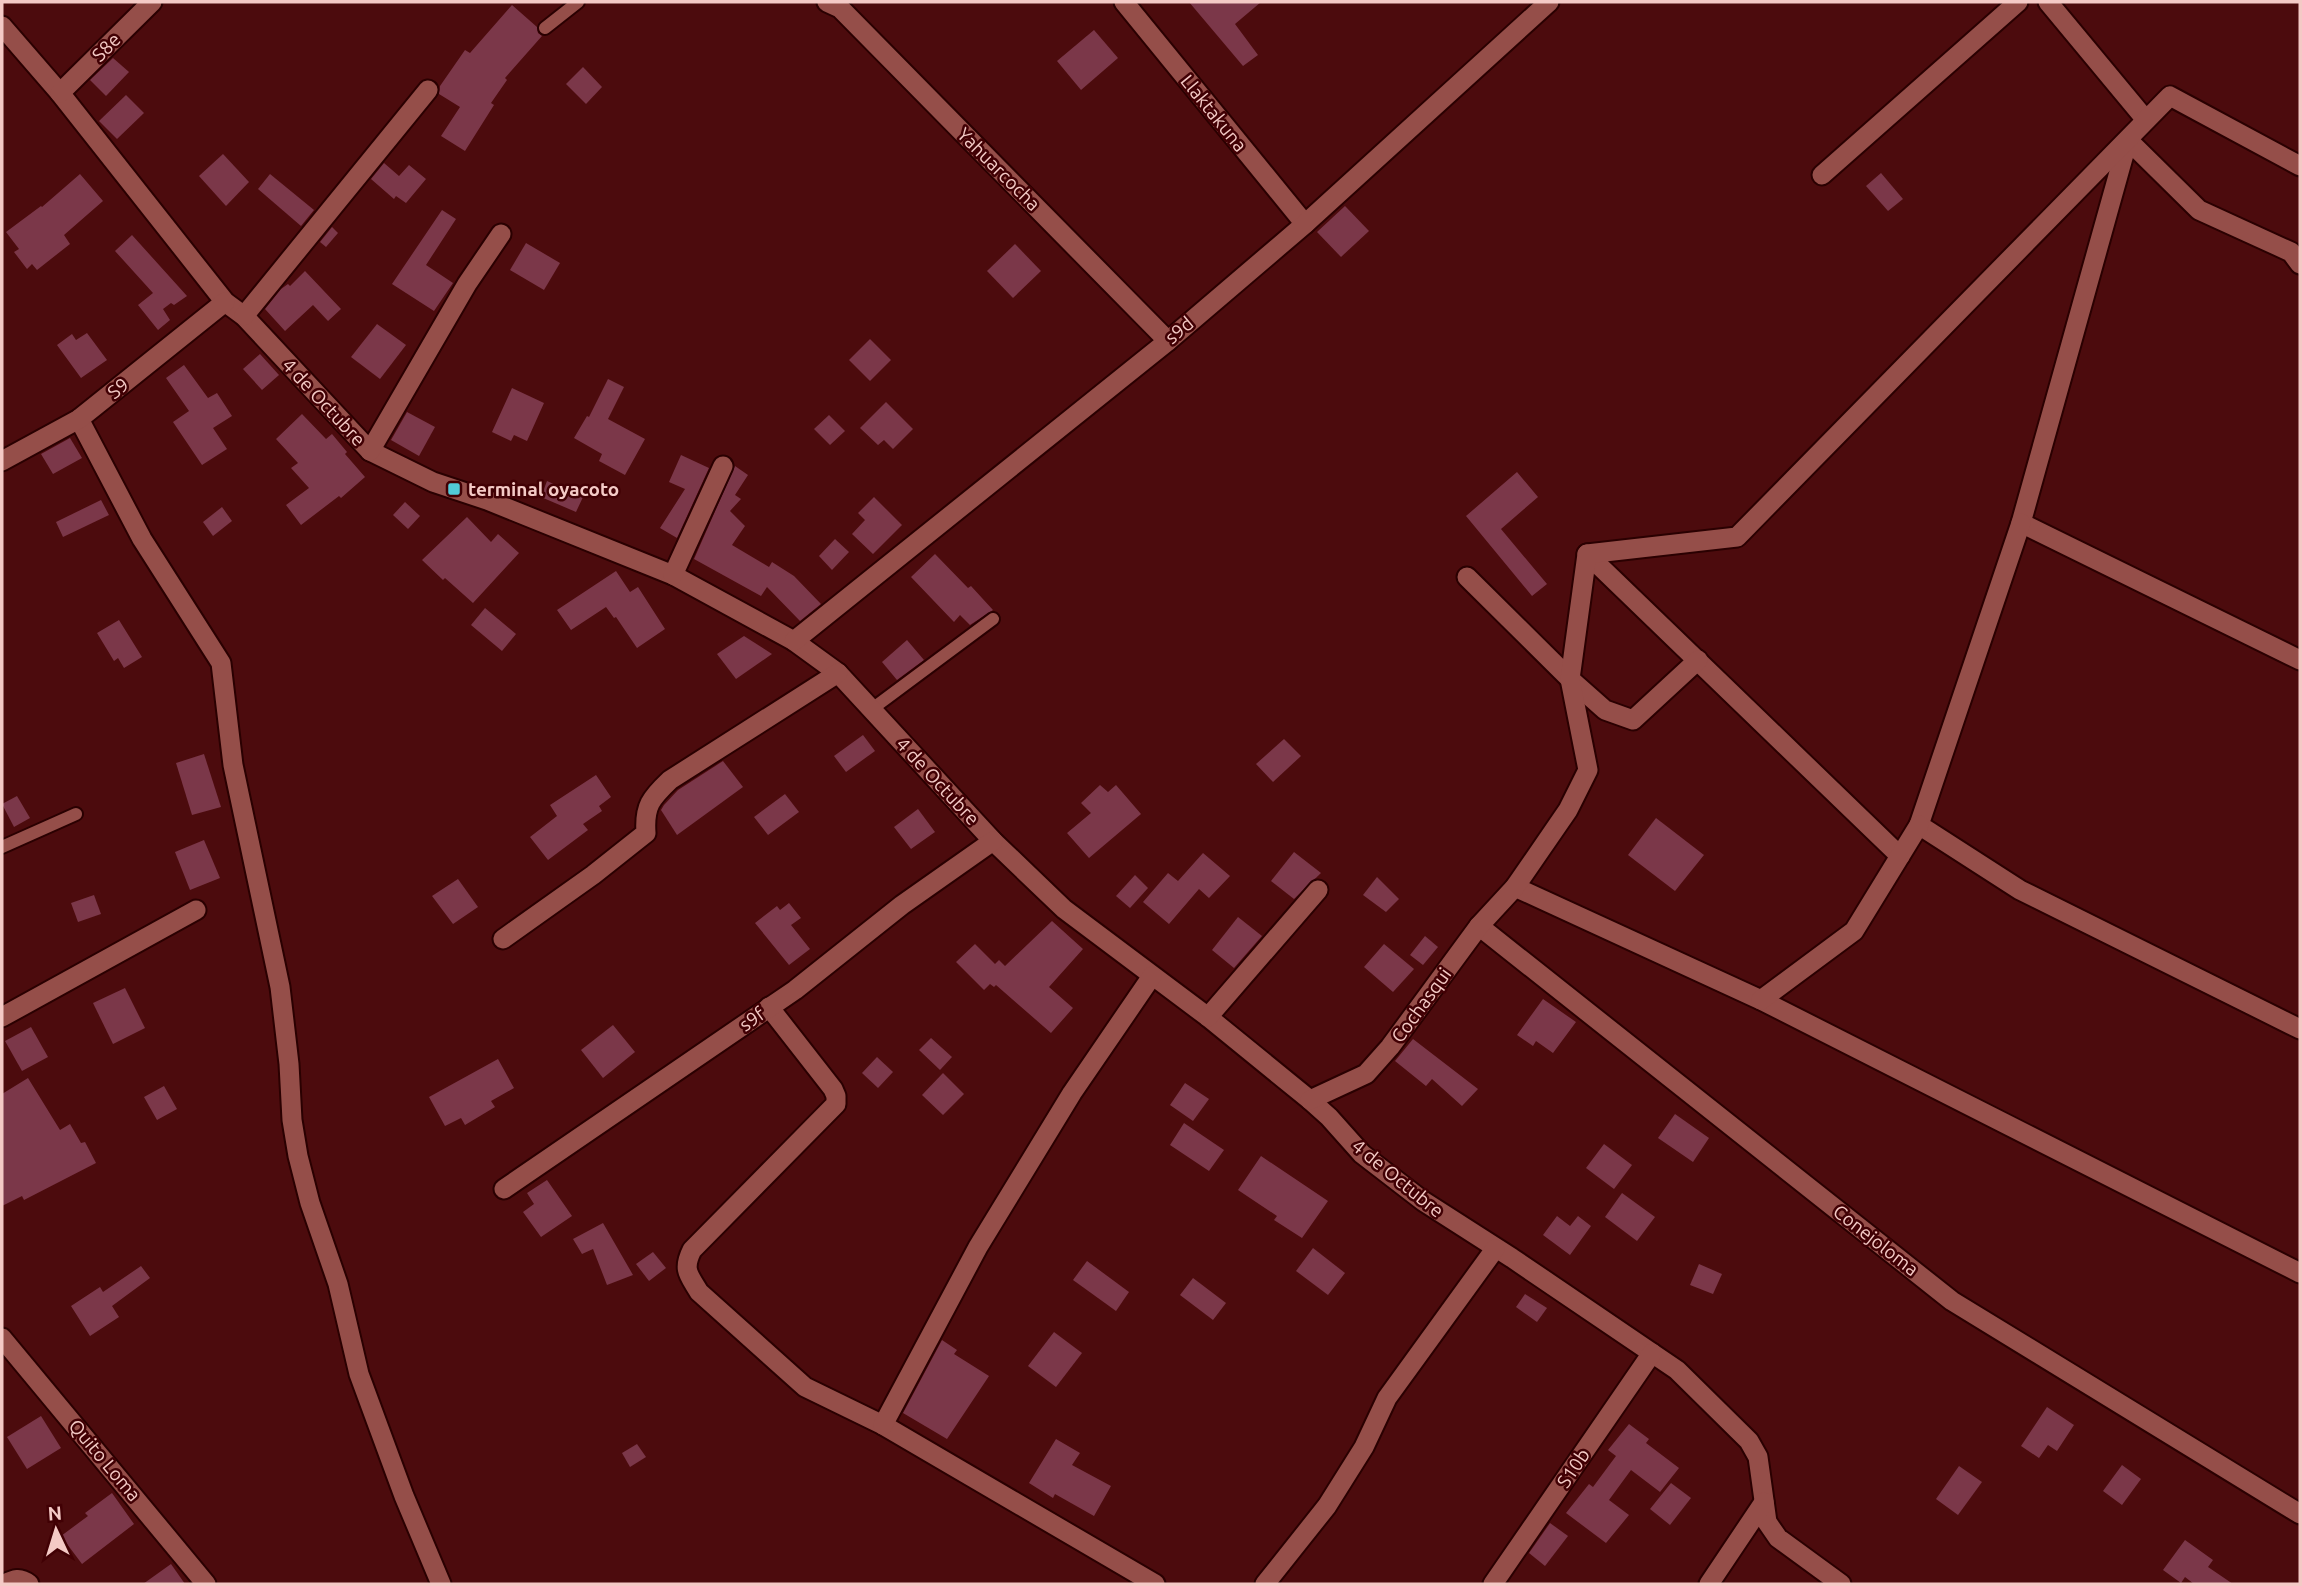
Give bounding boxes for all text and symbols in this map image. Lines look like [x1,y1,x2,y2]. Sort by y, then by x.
street label: S8e [87,28,125,66]
street label: Llaktakuna [1176,70,1252,156]
street label: Yahuarcocha [953,123,1045,215]
street label: s9d [1160,312,1198,348]
street label: 4 de Octubre [278,354,370,450]
street label: S9 [103,373,133,403]
place label: terminal oyacoto [468,478,619,500]
marker: terminal oyacoto [446,481,462,497]
street label: 4 de Octubre [892,733,984,829]
street label: Cochasqui [1387,963,1455,1047]
street label: s9f [735,1002,770,1036]
street label: 4 de Octubre [1348,1134,1448,1222]
street label: Conejoloma [1829,1200,1923,1280]
street label: Quito Loma [64,1415,146,1505]
street label: S10b [1552,1444,1594,1492]
north arrow [21,1495,91,1565]
text: N [47,1502,63,1525]

